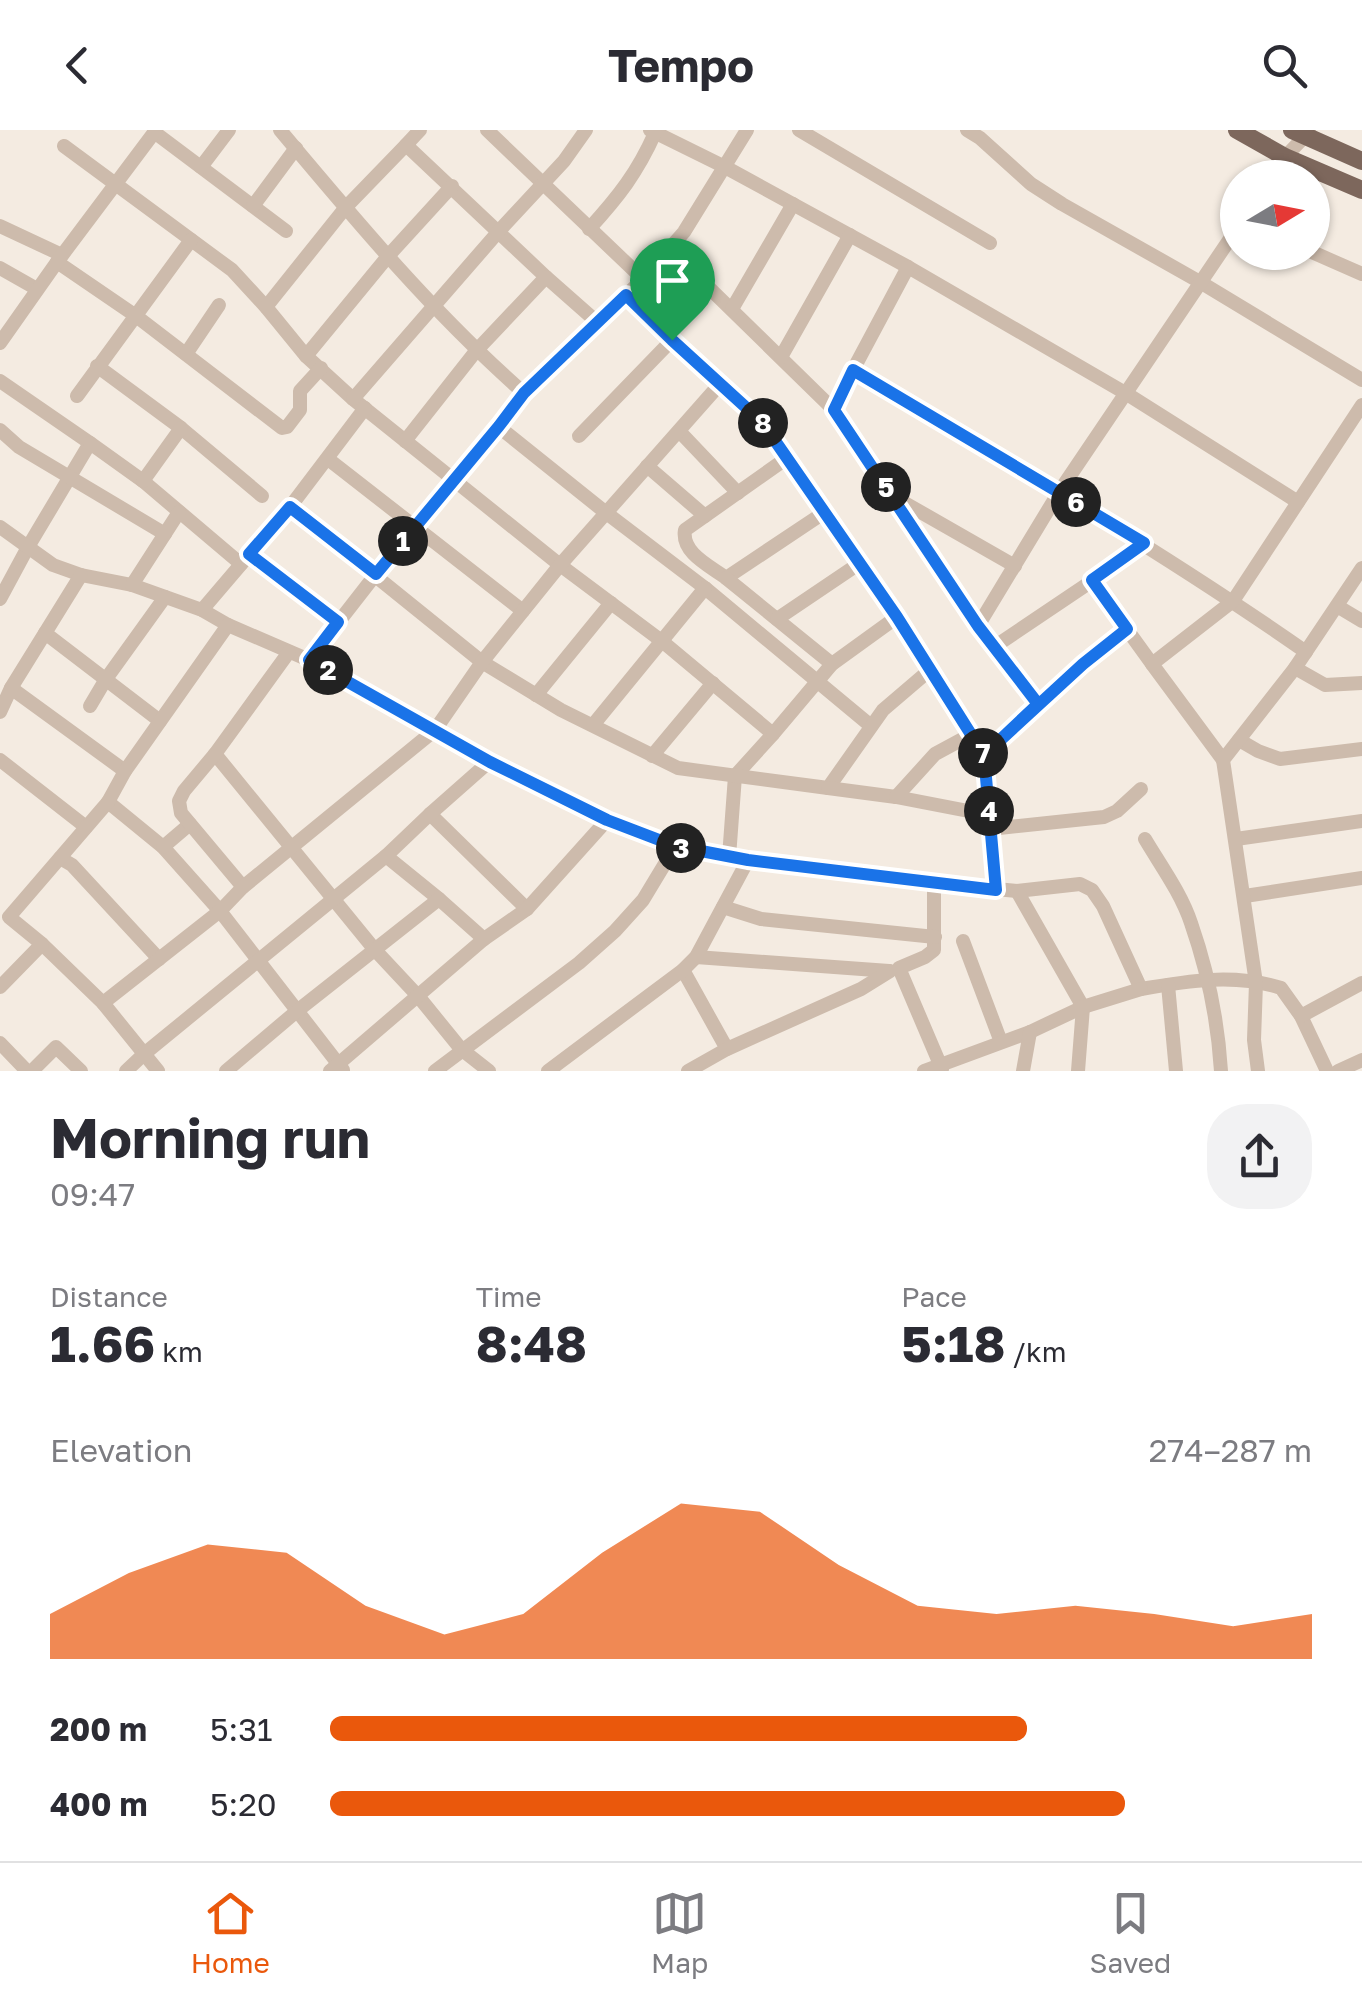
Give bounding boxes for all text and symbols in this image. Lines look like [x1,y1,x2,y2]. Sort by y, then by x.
icon: back [50,38,105,93]
text: Tempo [608,38,754,92]
icon: search [1257,38,1312,93]
north arrow [1220,160,1330,270]
map controls [1220,160,1330,270]
pin [630,238,715,341]
icon: arrive [645,253,700,308]
pin: 8 [738,398,788,448]
text: 8 [754,406,772,439]
pin: 5 [861,462,911,512]
text: 5 [877,470,895,503]
pin: 6 [1051,477,1101,527]
text: 6 [1067,485,1085,518]
pin: 1 [378,516,428,566]
text: 1 [396,524,410,557]
pin: 2 [303,645,353,695]
text: 2 [319,653,337,686]
pin: 7 [958,728,1008,778]
text: 7 [975,736,991,769]
pin: 4 [964,786,1014,836]
text: 4 [980,794,998,827]
pin: 3 [656,823,706,873]
text: 3 [672,831,690,864]
text: Morning run [50,1104,370,1170]
button: share [1207,1104,1312,1209]
text: 09:47 [50,1175,135,1213]
text: Distance [50,1280,168,1313]
text: Time [476,1280,542,1313]
text: Pace [901,1280,967,1313]
text: 1.66 [50,1313,155,1373]
text: 8:48 [476,1313,587,1373]
text: 5:18 [901,1313,1006,1373]
text: km [155,1335,203,1368]
text: /km [1006,1335,1067,1368]
text: Elevation [50,1431,192,1469]
text: 274–287 m [1149,1431,1312,1469]
text: 200 m [50,1710,147,1748]
text: 5:31 [210,1710,272,1748]
text: 400 m [50,1785,148,1823]
text: 5:20 [210,1785,277,1823]
tab: Home [191,1886,270,1979]
tab: Map [651,1886,708,1979]
tab: Saved [1090,1886,1171,1979]

